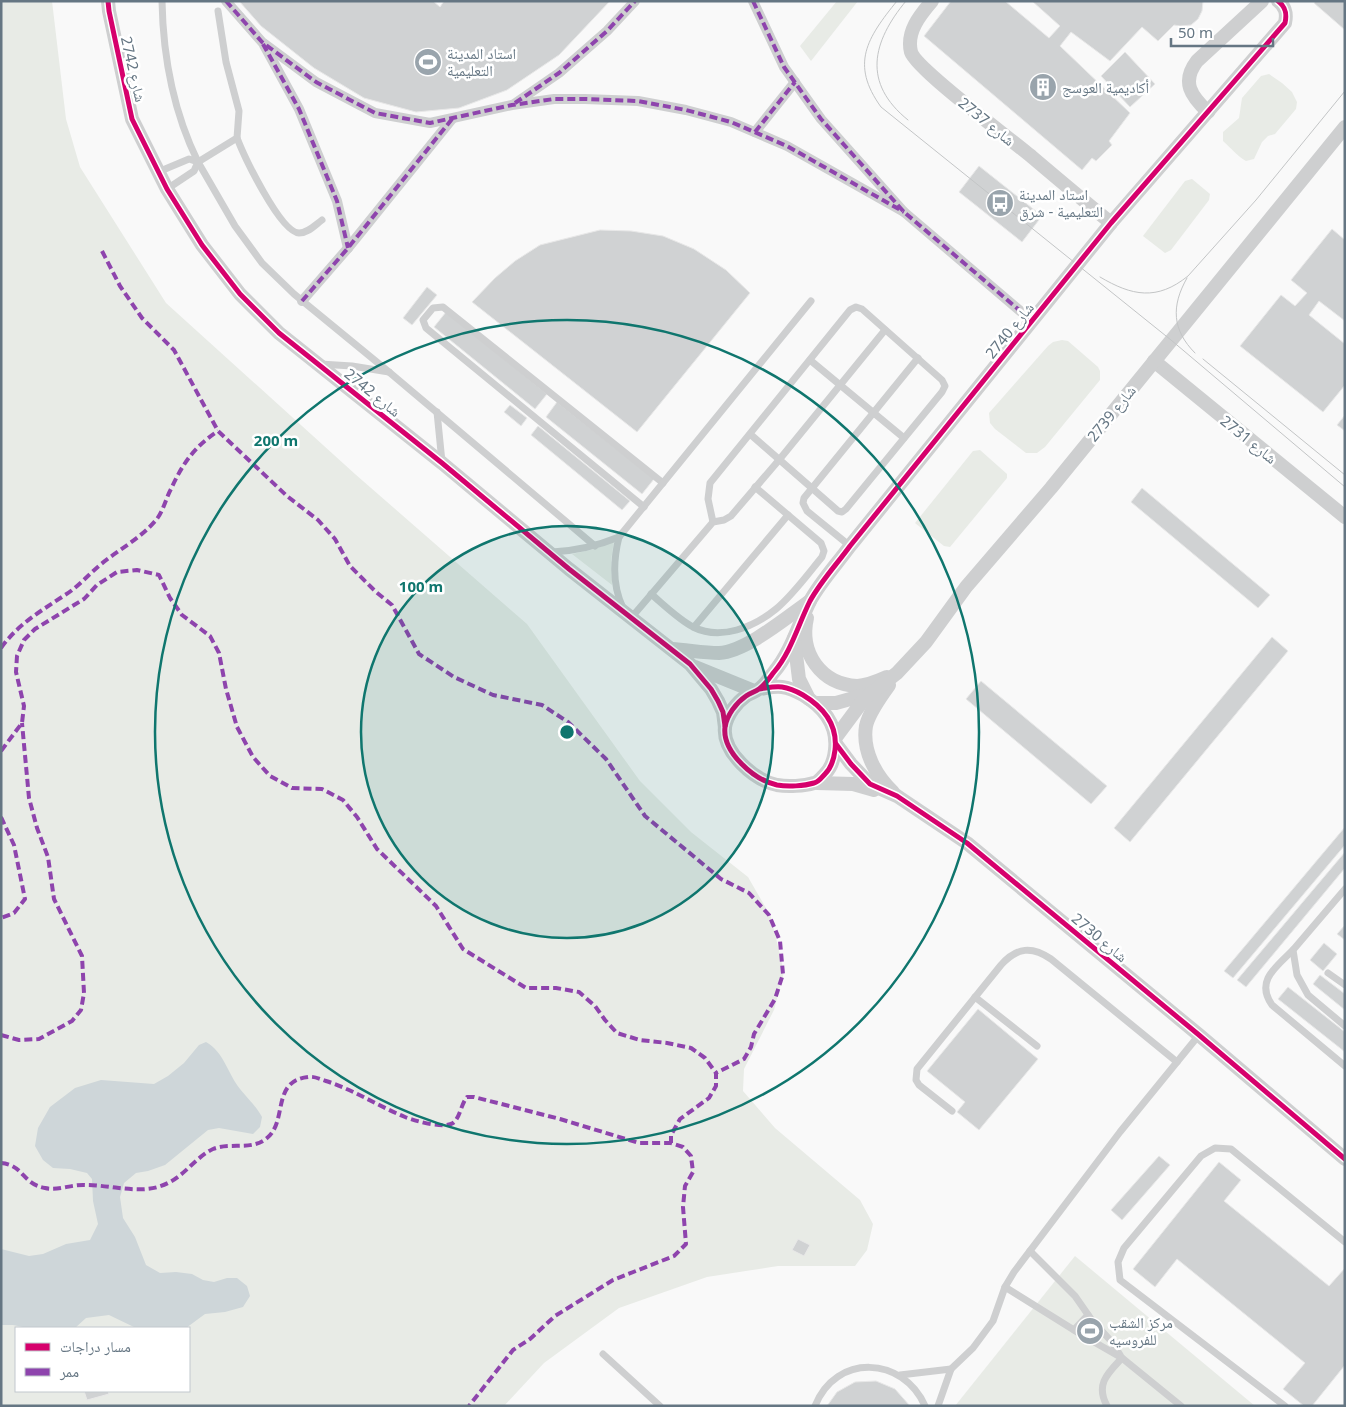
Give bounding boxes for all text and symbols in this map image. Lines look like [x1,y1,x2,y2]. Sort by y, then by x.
scale bar [1171,15,1274,47]
text: 50 m [1178,22,1213,42]
street label: شارع 2742 [116,34,151,104]
place label: استاد المدينة التعليمية [447,43,516,80]
sports icon: استاد المدينة التعليمية [413,47,443,77]
building icon: أكاديمية العوسج [1028,72,1058,102]
place label: أكاديمية العوسج [1062,77,1149,98]
street label: شارع 2737 [954,92,1019,151]
place label: استاد المدينة التعليمية - شرق [1019,184,1103,222]
bus stop icon: استاد المدينة التعليمية - شرق [985,188,1015,218]
street label: شارع 2740 [980,298,1039,363]
street label: شارع 2742 [340,363,405,422]
street label: شارع 2739 [1082,381,1141,446]
street label: شارع 2731 [1216,410,1281,469]
text: 200 m [254,430,298,450]
text: 100 m [399,576,443,596]
centre of rings [558,723,576,741]
street label: شارع 2730 [1067,908,1132,967]
place label: مركز الشقب للفروسيه [1109,1312,1173,1349]
sports icon: مركز الشقب للفروسيه [1075,1316,1105,1346]
legend [15,1327,190,1392]
text: مسار دراجات [60,1336,131,1356]
text: ممر [59,1361,79,1381]

